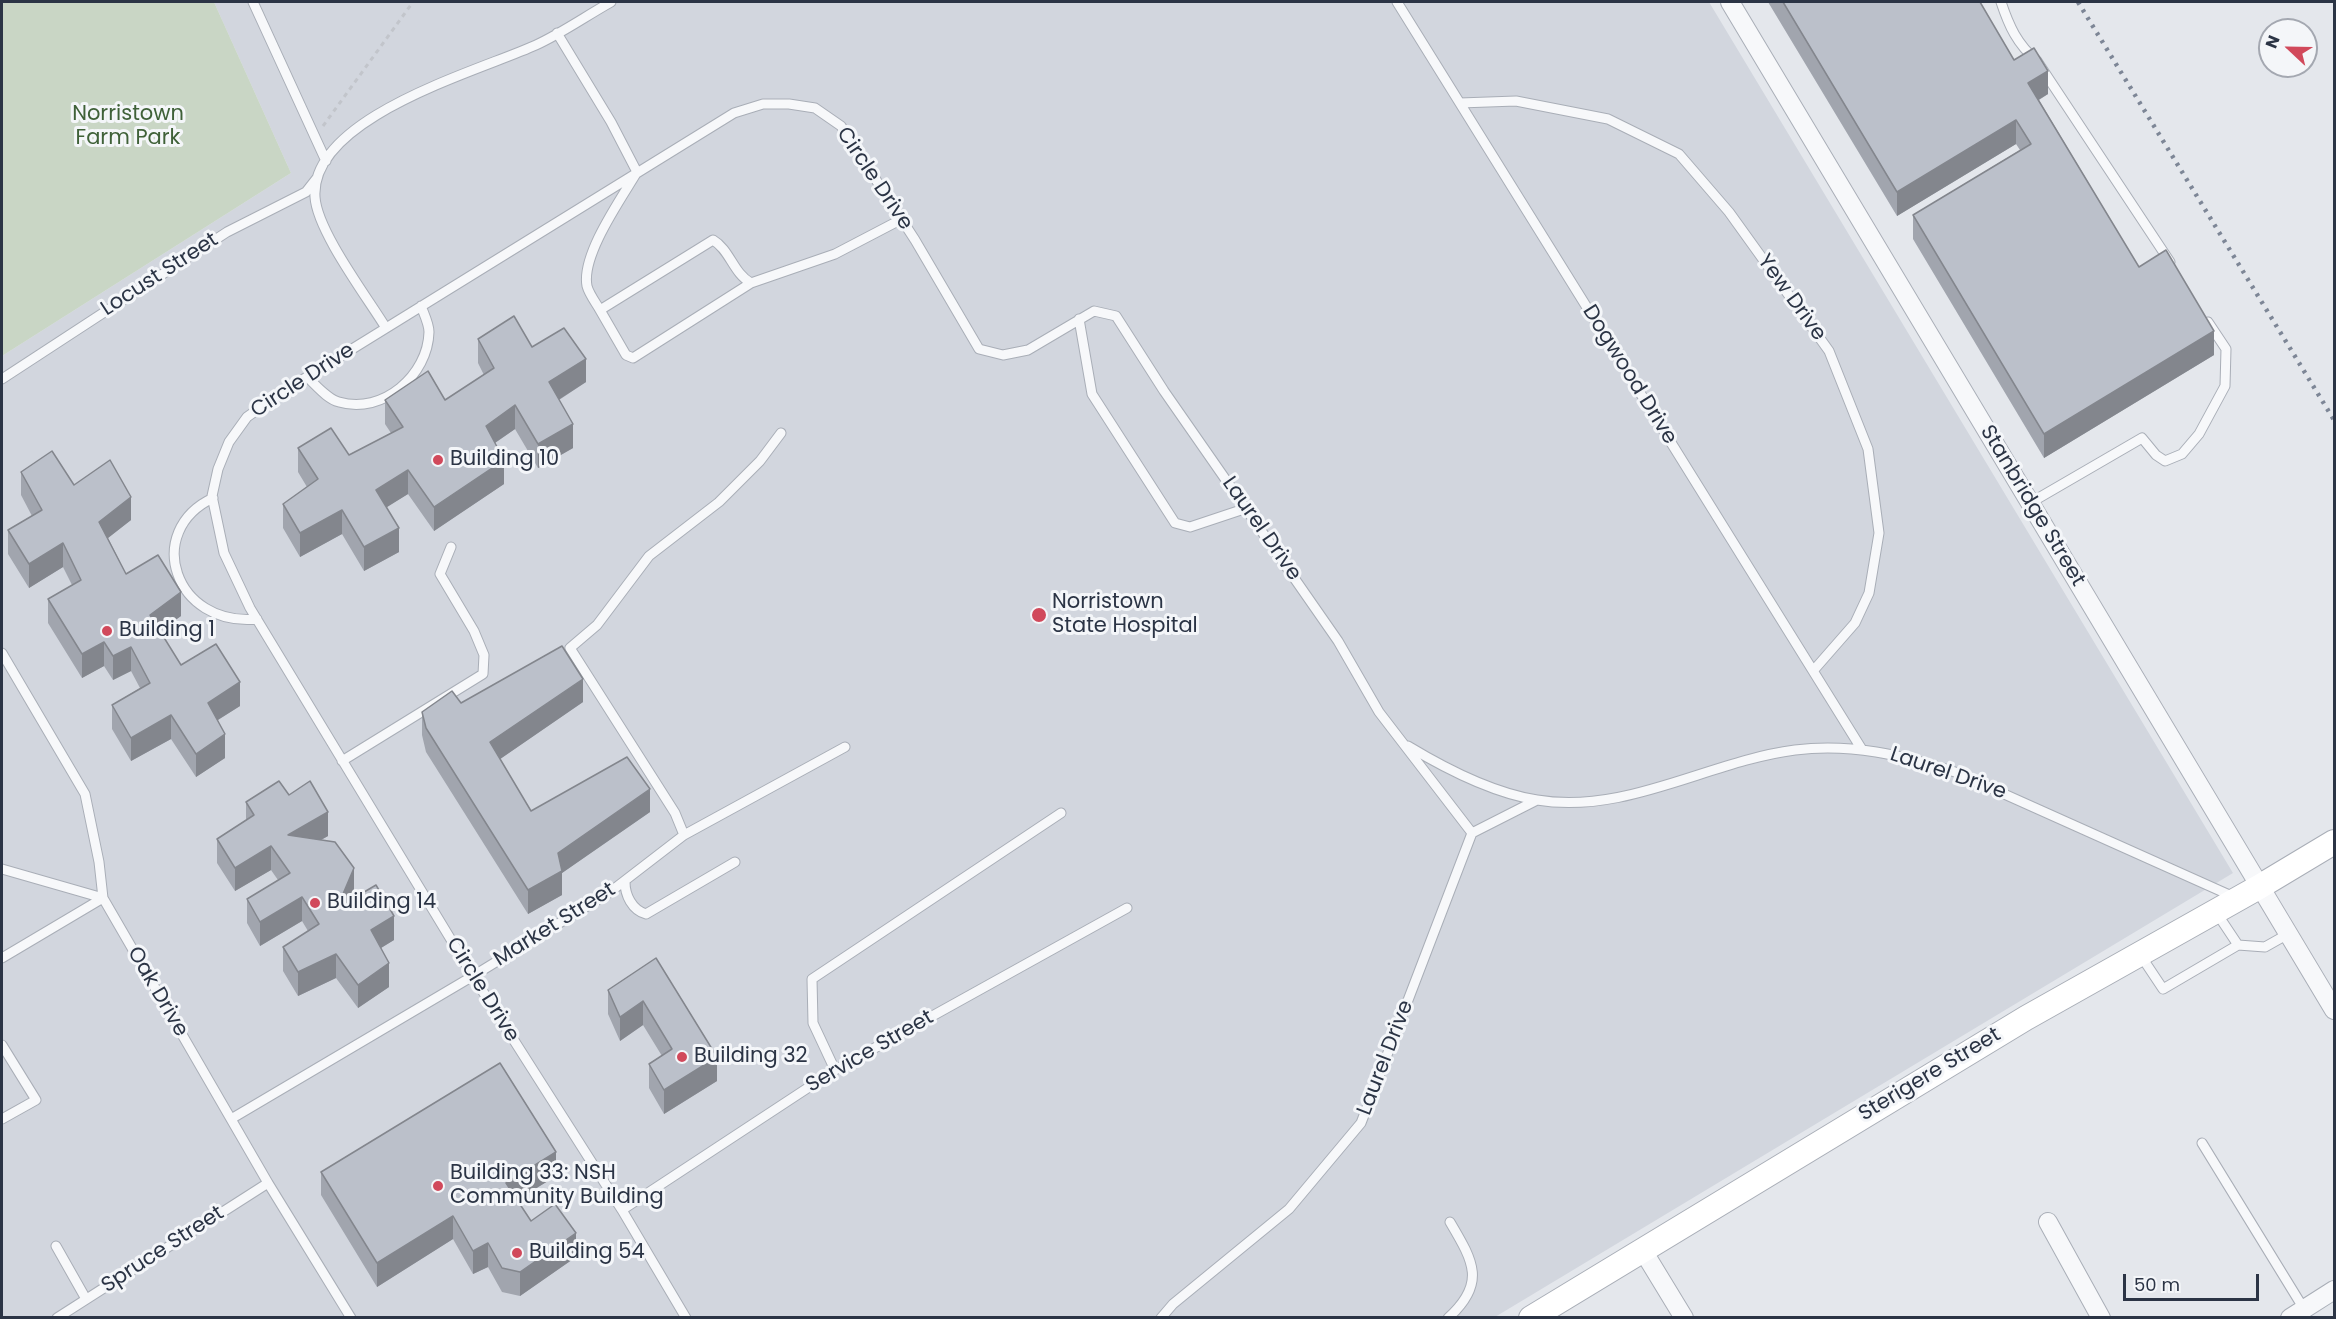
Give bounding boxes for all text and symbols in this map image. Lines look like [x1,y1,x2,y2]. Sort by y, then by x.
north arrow [2258,18,2318,78]
text: N [2260,32,2286,52]
park label: Norristown Farm Park [72,102,184,152]
street label: Circle Drive [830,123,918,235]
street label: Locust Street [97,228,223,322]
street label: Yew Drive [1751,250,1831,346]
street label: Dogwood Drive [1576,301,1682,449]
street label: Circle Drive [246,338,360,424]
street label: Stanbridge Street [1974,421,2090,591]
place label: Building 10 [450,447,559,473]
marker: Building 10 [431,453,445,467]
street label: Laurel Drive [1216,472,1306,586]
place label: Norristown State Hospital [1052,590,1198,640]
marker: Norristown State Hospital [1030,606,1048,624]
place label: Building 1 [119,618,215,644]
marker: Building 1 [100,624,114,638]
street label: Laurel Drive [1887,742,2009,806]
street label: Market Street [490,878,620,972]
place label: Building 14 [327,890,436,916]
marker: Building 14 [308,896,322,910]
street label: Circle Drive [440,933,524,1047]
street label: Oak Drive [121,942,193,1042]
street label: Laurel Drive [1353,997,1419,1119]
street label: Service Street [802,1005,938,1099]
street label: Sterigere Street [1854,1023,2006,1127]
place label: Building 32 [694,1044,808,1070]
marker: Building 32 [675,1050,689,1064]
place label: Building 33: NSH Community Building [450,1161,664,1211]
marker: Building 33: NSH Community Building [431,1179,445,1193]
street label: Spruce Street [97,1201,229,1299]
place label: Building 54 [529,1240,645,1266]
marker: Building 54 [510,1246,524,1260]
scale bar [2126,1262,2262,1300]
text: 50 m [2134,1272,2180,1297]

